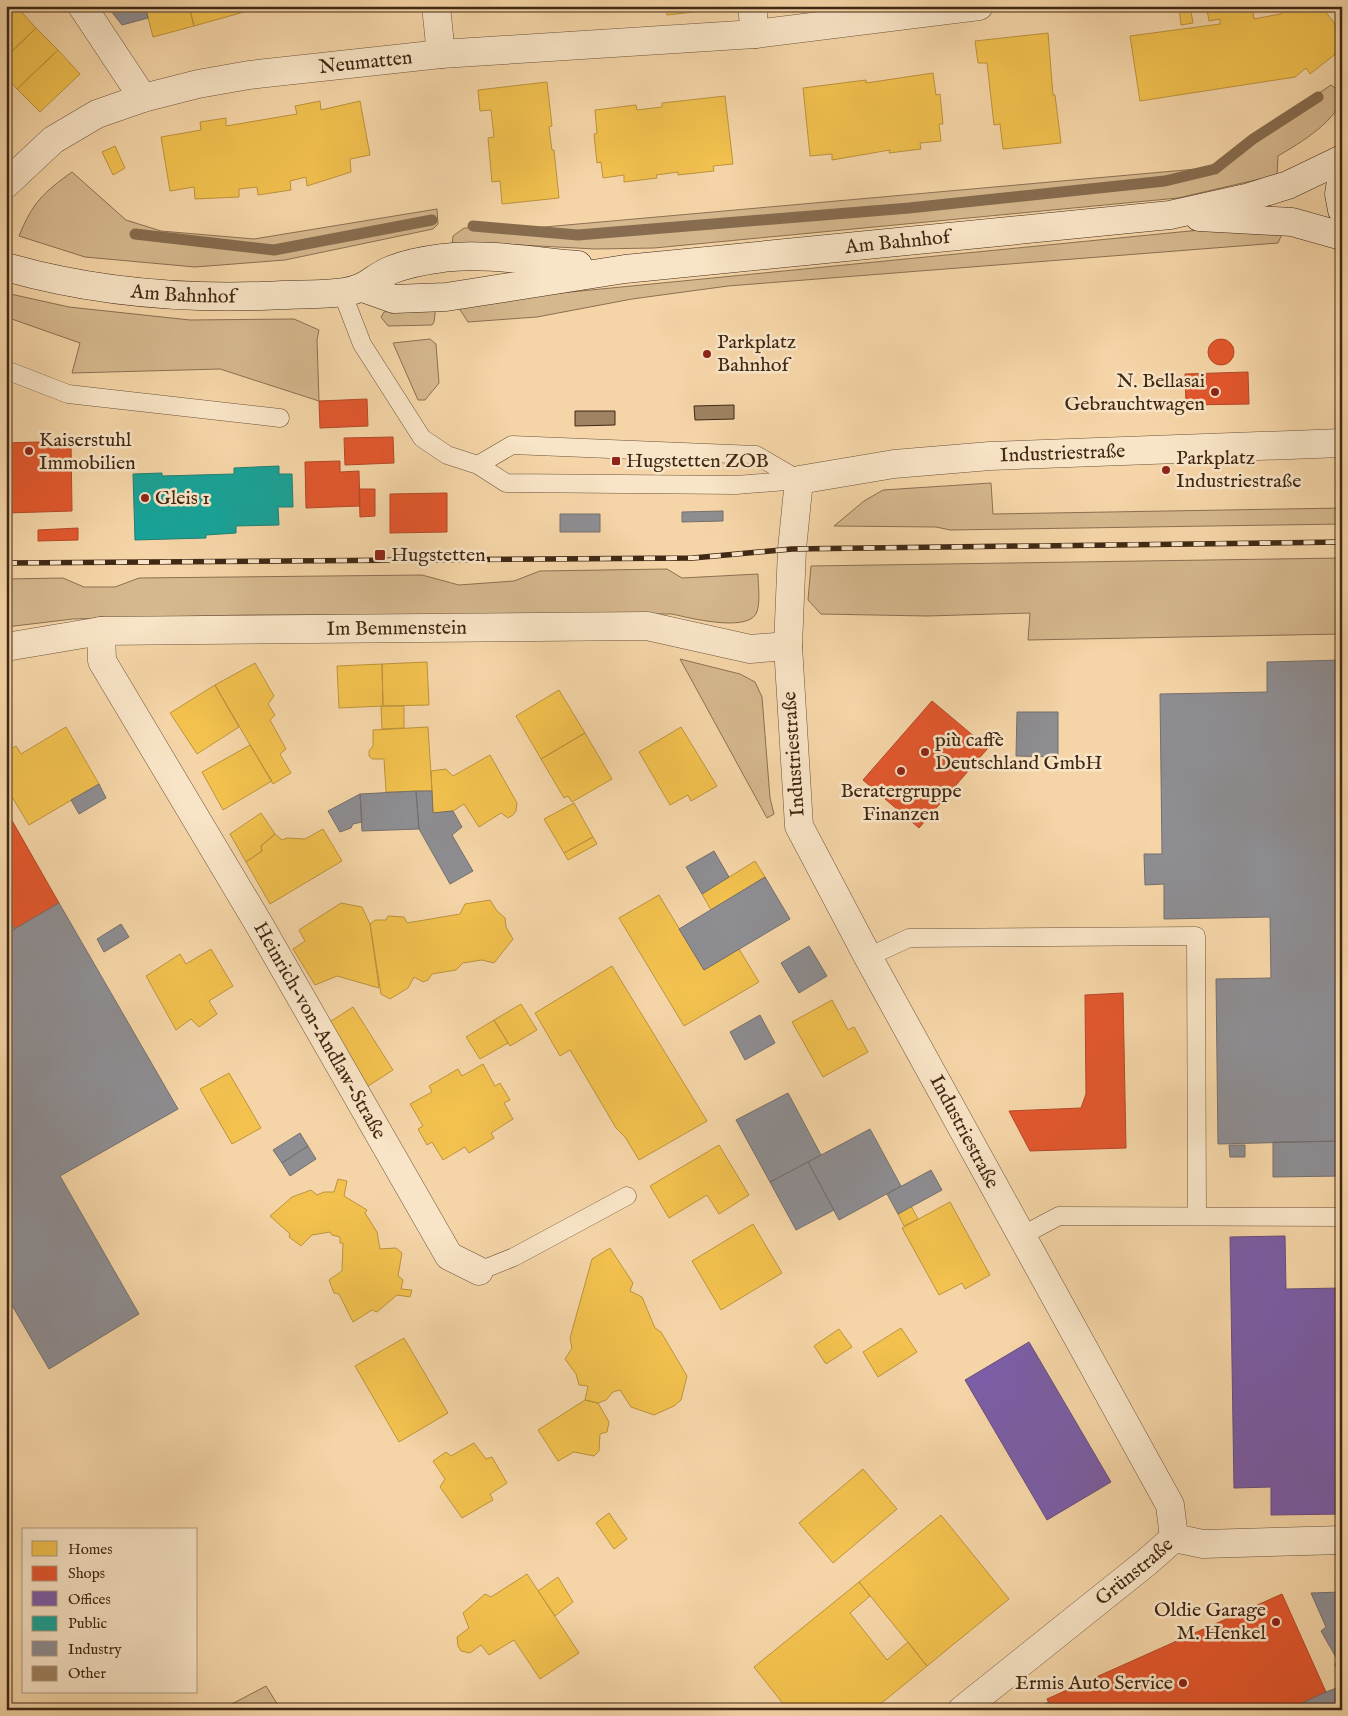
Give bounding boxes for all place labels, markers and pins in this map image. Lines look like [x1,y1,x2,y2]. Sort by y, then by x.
place label: Parkplatz Bahnhof [717,330,796,378]
marker: Parkplatz Bahnhof [701,348,713,360]
place label: N. Bellasai Gebrauchtwagen [1064,369,1205,417]
marker: N. Bellasai Gebrauchtwagen [1209,386,1221,398]
place label: Kaiserstuhl Immobilien [39,428,136,476]
marker: Kaiserstuhl Immobilien [23,445,35,457]
place label: Parkplatz Industriestraße [1176,446,1301,494]
place label: Hugstetten ZOB [626,449,769,474]
marker: Hugstetten ZOB [610,455,622,467]
marker: Parkplatz Industriestraße [1160,464,1172,476]
place label: Gleis 1 [155,486,210,511]
marker: Gleis 1 [139,492,151,504]
place label: Hugstetten [391,543,486,568]
marker: Hugstetten [373,548,387,562]
place label: più caffè Deutschland GmbH [935,728,1102,776]
marker: più caffè Deutschland GmbH [919,746,931,758]
marker: Beratergruppe Finanzen [895,765,907,777]
place label: Beratergruppe Finanzen [840,779,962,827]
place label: Oldie Garage M. Henkel [1154,1598,1267,1646]
marker: Oldie Garage M. Henkel [1270,1616,1282,1628]
place label: Ermis Auto Service [1015,1671,1173,1696]
marker: Ermis Auto Service [1177,1677,1189,1689]

